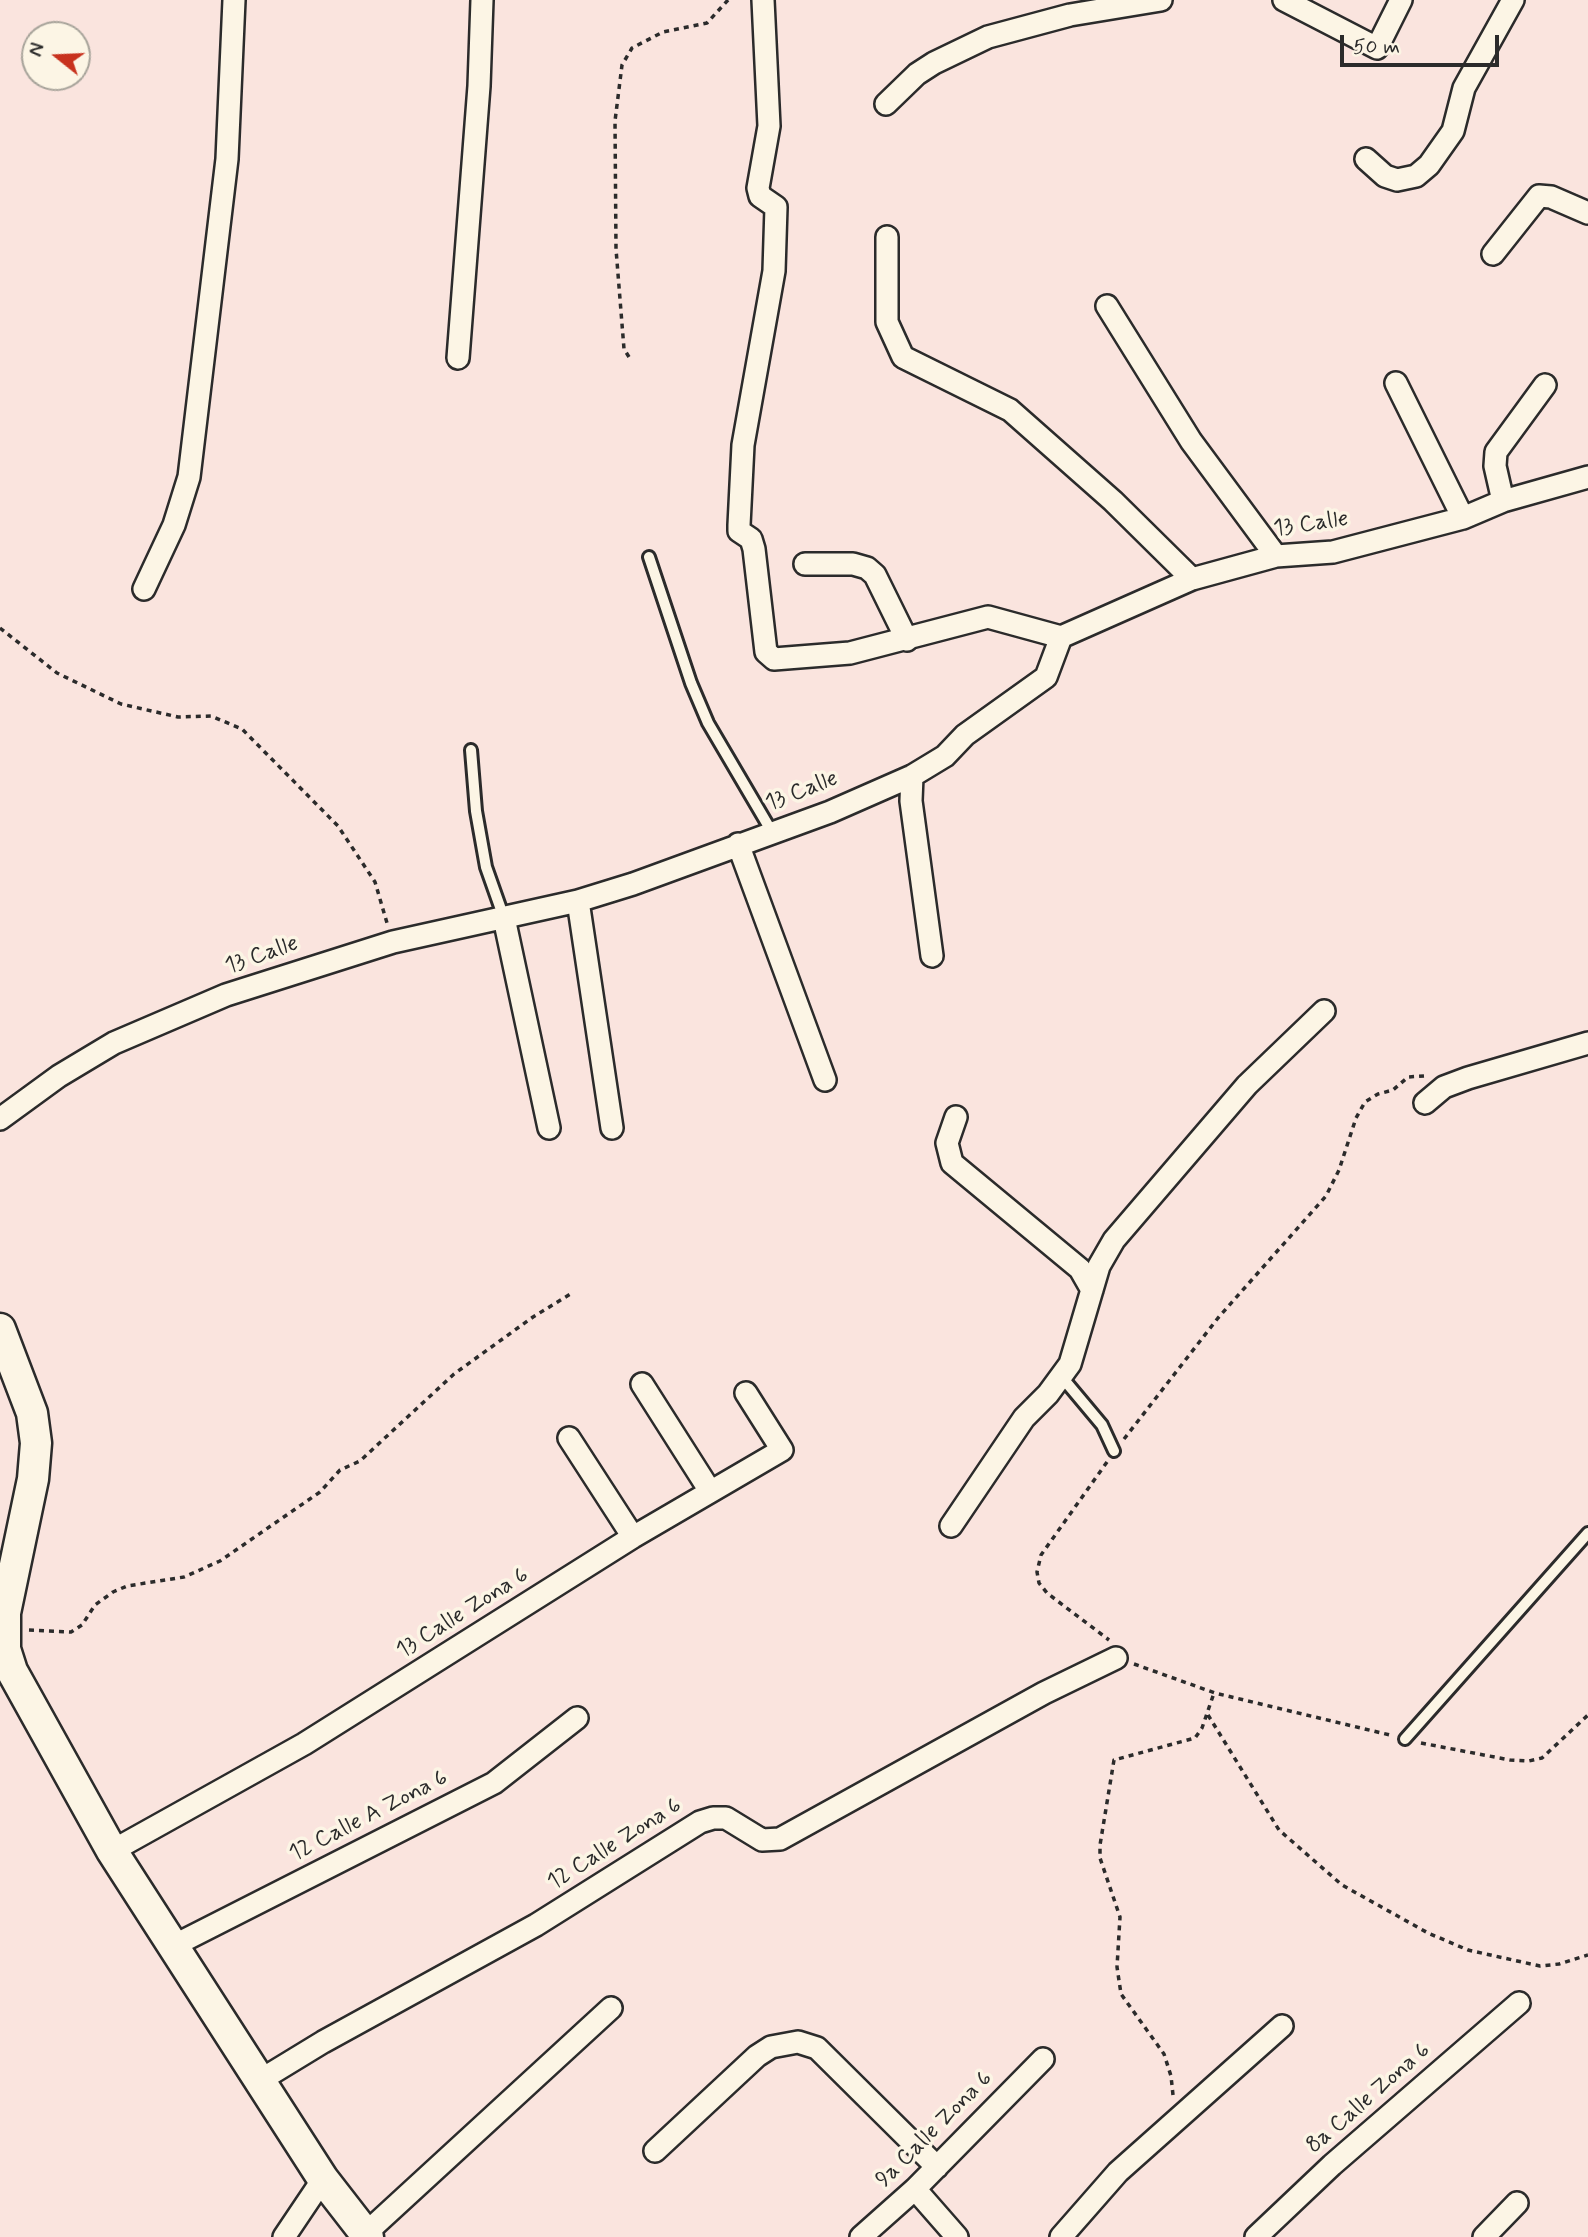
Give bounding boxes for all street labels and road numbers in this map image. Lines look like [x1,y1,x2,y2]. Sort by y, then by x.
street label: 13 Calle [1272,506,1350,544]
street label: 13 Calle [762,766,842,818]
street label: 13 Calle [222,931,302,981]
street label: 13 Calle Zona 6 [392,1562,534,1666]
street label: 12 Calle A Zona 6 [285,1765,453,1869]
street label: 12 Calle Zona 6 [543,1793,687,1897]
street label: 8a Calle Zona 6 [1301,2038,1437,2160]
street label: 9a Calle Zona 6 [871,2066,999,2194]

